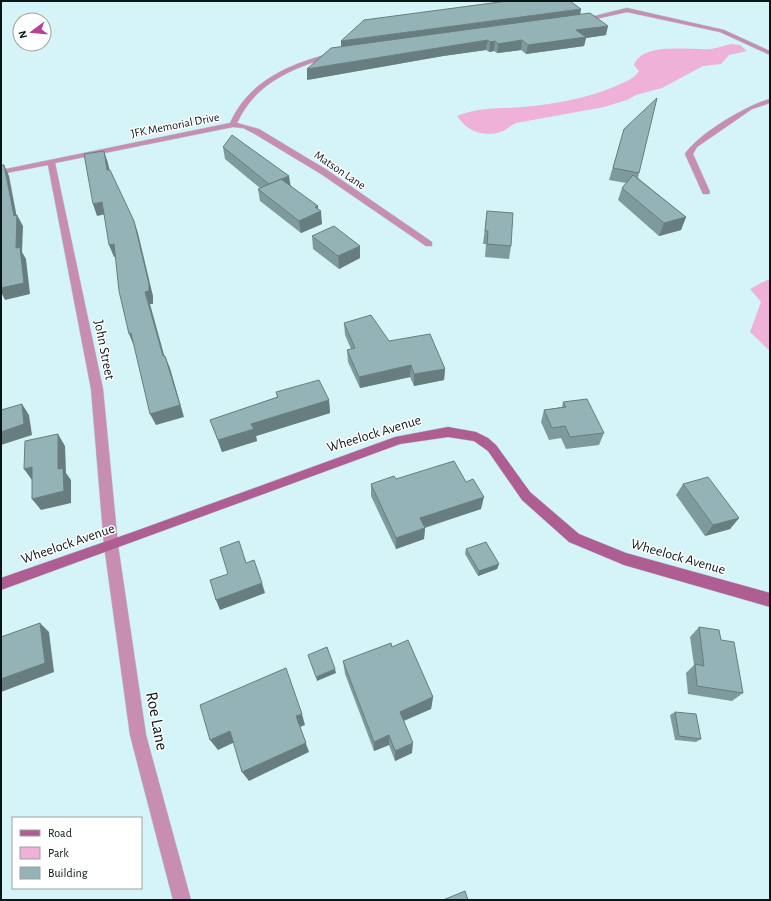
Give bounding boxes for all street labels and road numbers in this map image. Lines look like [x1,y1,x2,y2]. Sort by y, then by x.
street label: JFK Memorial Drive [130,111,220,139]
street label: Matson Lane [312,148,368,192]
street label: John Street [91,319,117,382]
street label: Wheelock Avenue [325,413,423,455]
street label: Wheelock Avenue [19,521,117,567]
street label: Wheelock Avenue [629,537,727,577]
street label: Roe Lane [143,690,171,752]

